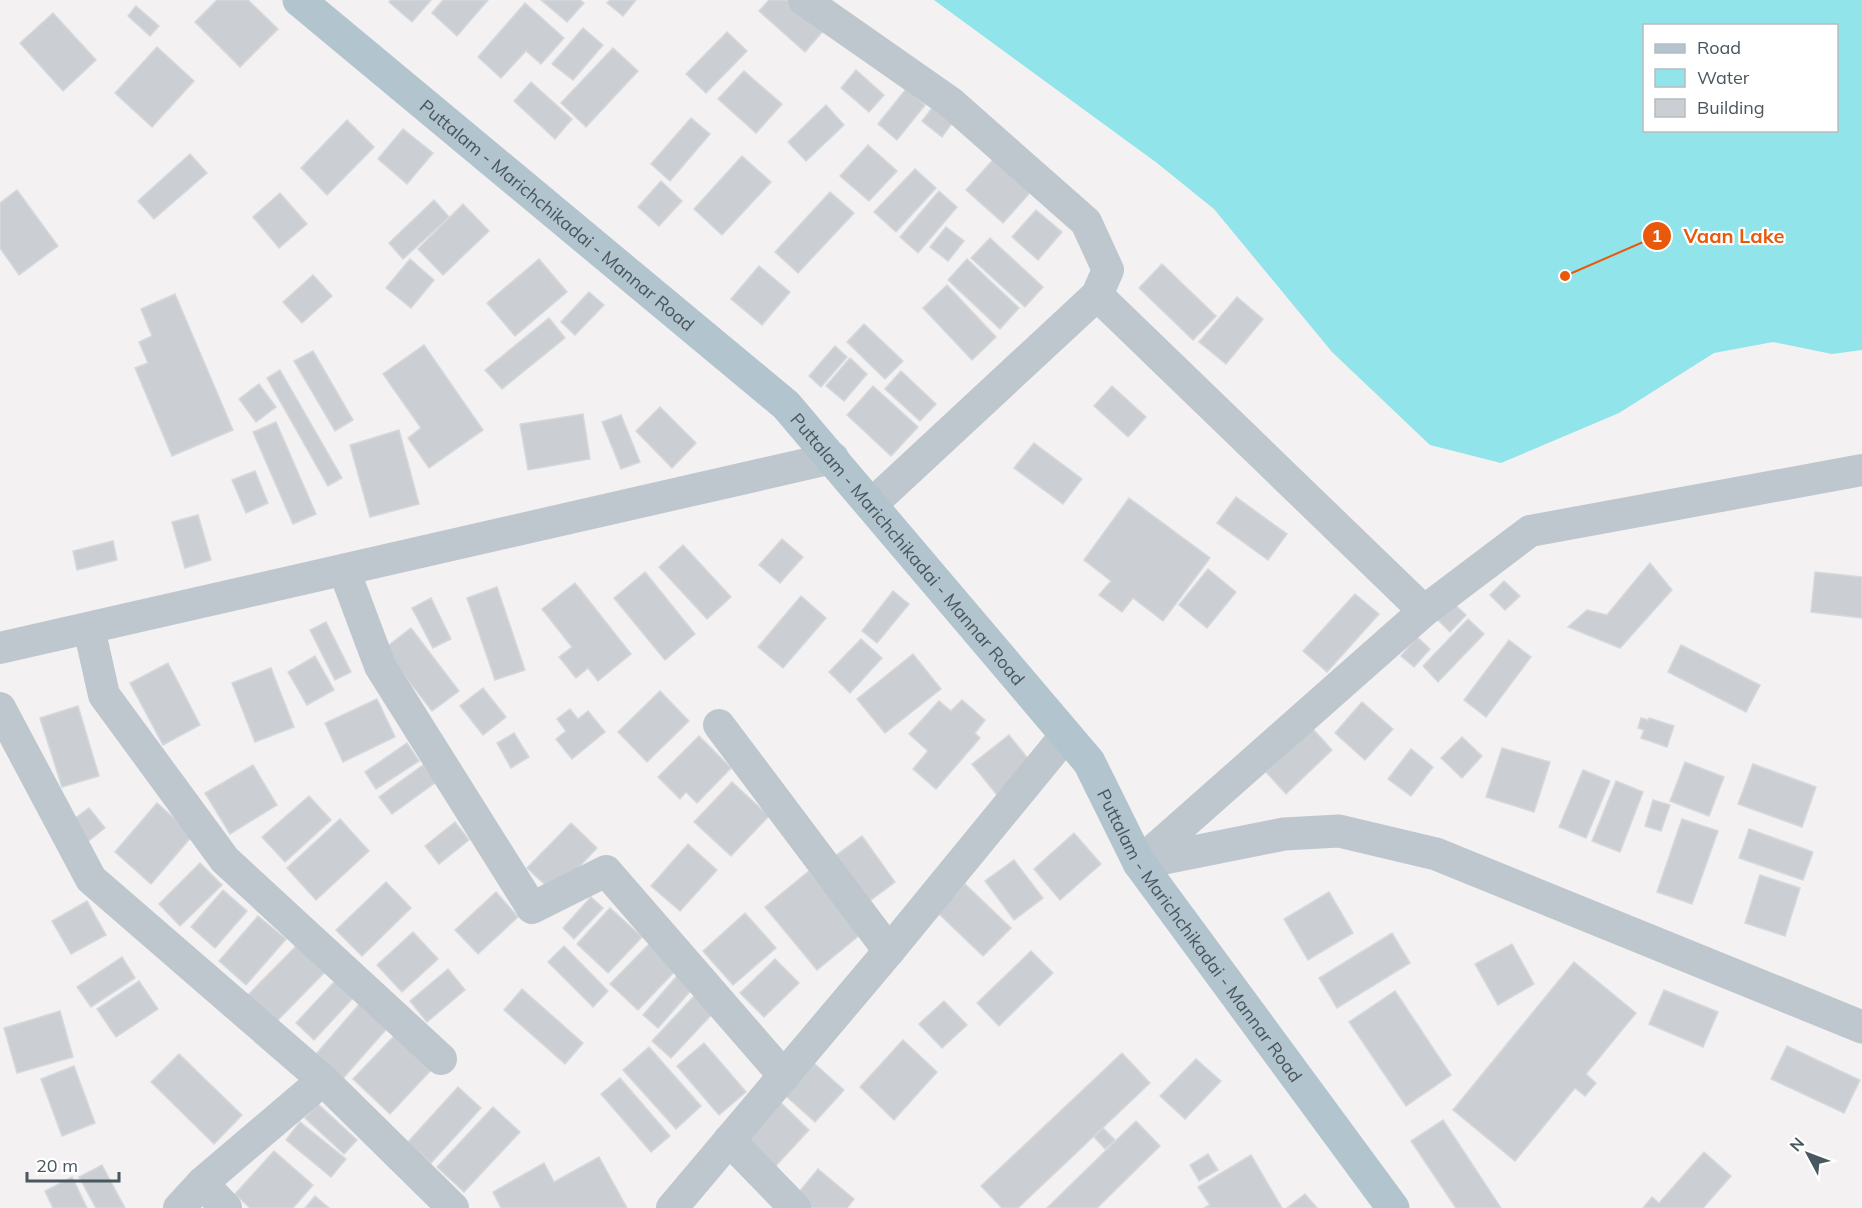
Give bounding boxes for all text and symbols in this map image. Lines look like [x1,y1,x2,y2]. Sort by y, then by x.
legend [1643,24,1838,132]
text: Road [1697,36,1741,59]
text: Water [1697,66,1750,89]
street label: Puttalam - Marichchikadai - Mannar Road [415,94,699,336]
text: Building [1697,96,1765,119]
callout: Vaan Lake [1642,217,1797,255]
text: Vaan Lake [1683,223,1785,248]
text: 1 [1652,224,1662,247]
street label: Puttalam - Marichchikadai - Mannar Road [786,408,1030,690]
street label: Puttalam - Marichchikadai - Mannar Road [1093,785,1308,1086]
north arrow [1778,1124,1838,1184]
text: N [1785,1133,1808,1155]
scale bar [27,1145,118,1183]
text: 20 m [36,1154,78,1177]

